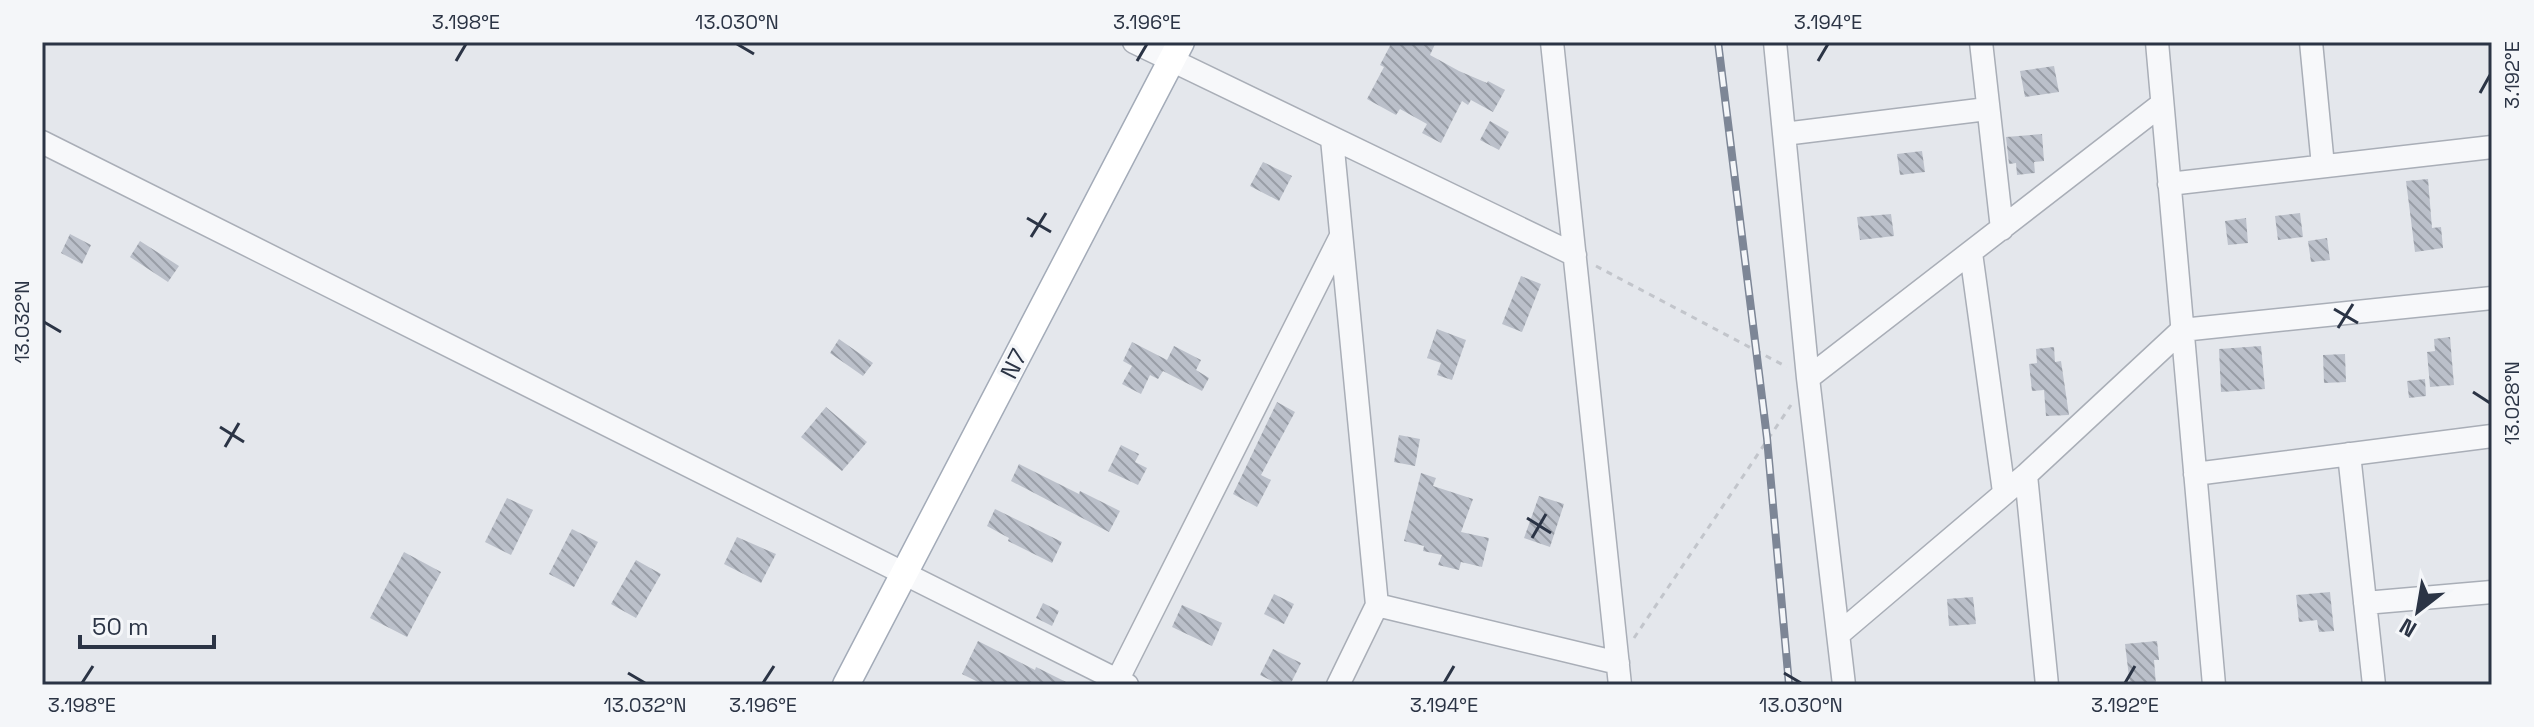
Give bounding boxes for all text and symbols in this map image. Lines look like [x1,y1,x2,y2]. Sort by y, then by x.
text: 3.198°E [432,9,500,35]
text: 13.030°N [695,9,779,35]
text: 3.196°E [1113,9,1181,35]
text: 3.194°E [1794,9,1862,35]
text: 3.192°E [2499,41,2525,109]
text: 13.032°N [9,280,35,364]
street label: N7 [993,344,1034,384]
text: 13.028°N [2499,361,2525,445]
north arrow [2378,571,2458,651]
scale bar [80,599,214,649]
text: 50 m [92,611,149,642]
text: N [2394,612,2421,644]
text: 3.198°E [48,692,116,718]
text: 13.032°N [603,692,687,718]
text: 3.196°E [729,692,797,718]
text: 3.194°E [1410,692,1478,718]
text: 13.030°N [1759,692,1843,718]
text: 3.192°E [2091,692,2159,718]

